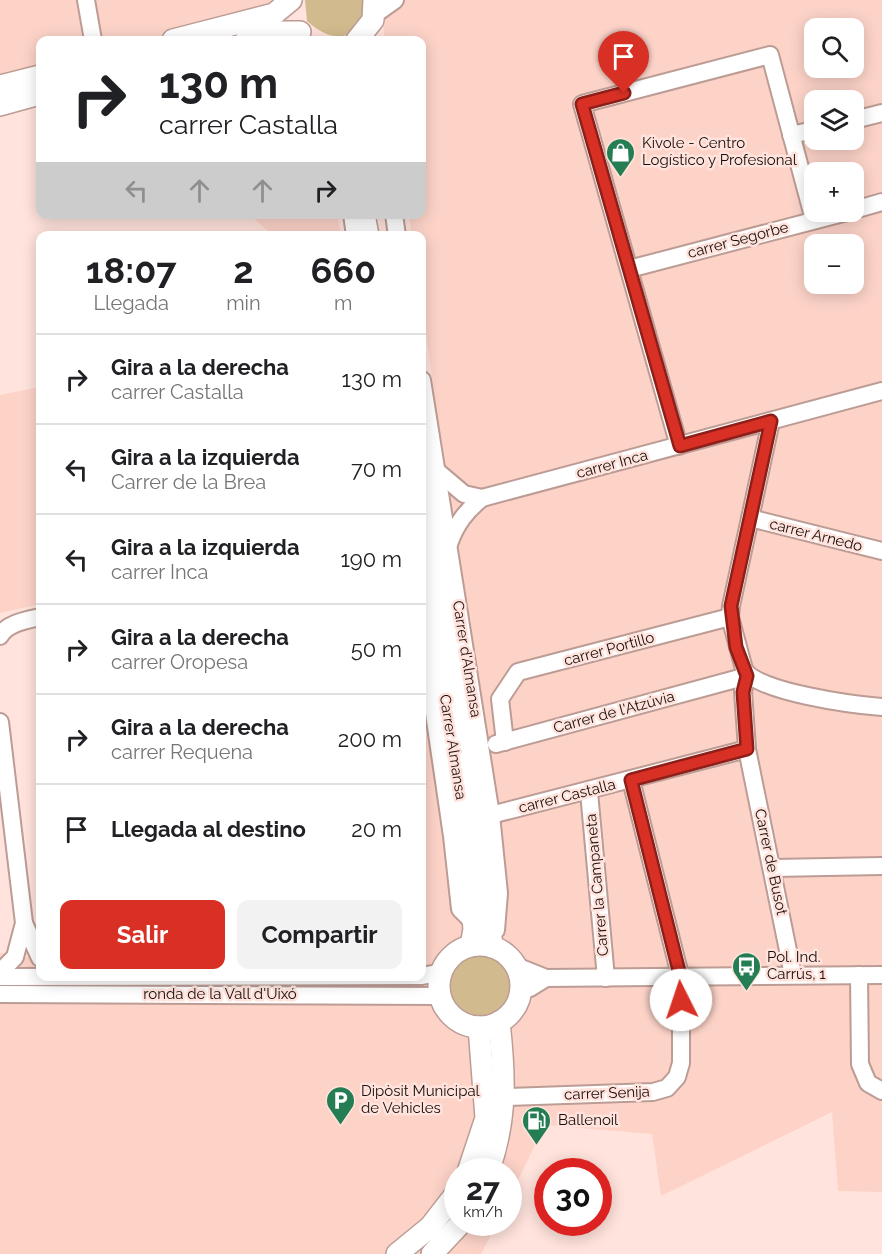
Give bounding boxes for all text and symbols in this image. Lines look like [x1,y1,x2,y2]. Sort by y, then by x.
map controls [804,18,864,294]
button: search [804,18,864,78]
pin [598,31,649,93]
icon: arrive [607,40,640,73]
text: 130 m [159,59,278,108]
icon: right [60,60,138,138]
button: layers [804,90,864,150]
text: carrer Castalla [159,109,338,140]
place label: Kivole - Centro Logístico y Profesional [642,134,798,169]
shop icon: Kivole - Centro Logístico y Profesional [605,136,637,178]
button: + [804,162,864,222]
icon: left [120,174,153,207]
icon: ahead [183,174,216,207]
icon: ahead [246,174,279,207]
icon: right [309,174,342,207]
street label: carrer Segorbe [686,218,791,262]
button: − [804,234,864,294]
text: 18:07 [86,249,176,291]
text: 2 [233,249,254,291]
text: 660 [310,249,376,291]
text: Llegada [93,291,169,315]
text: min [226,291,261,315]
text: m [334,291,352,315]
text: Gira a la derecha [111,354,289,380]
icon: right [60,363,93,396]
text: 130 m [342,366,402,392]
text: carrer Castalla [111,380,244,404]
text: Gira a la izquierda [111,444,300,470]
street label: carrer Inca [574,446,650,482]
icon: left [60,453,93,486]
text: 70 m [351,456,402,482]
text: Carrer de la Brea [111,470,266,494]
street label: carrer Arnedo [768,515,864,555]
text: Gira a la izquierda [111,534,300,560]
icon: left [60,543,93,576]
text: 190 m [340,546,402,572]
text: carrer Inca [111,560,209,584]
street label: Carrer d'Almansa [449,599,485,719]
text: Gira a la derecha [111,624,289,650]
street label: carrer Portillo [562,628,656,670]
icon: right [60,633,93,666]
text: 50 m [351,636,402,662]
text: carrer Oropesa [111,650,248,674]
street label: Carrer de l'Atzúvia [551,687,677,737]
street label: Carrer Almansa [436,693,470,801]
text: Gira a la derecha [111,714,289,740]
icon: right [60,723,93,756]
text: 200 m [338,726,402,752]
text: carrer Requena [111,740,253,764]
street label: carrer Castalla [517,775,617,817]
street label: Carrer de Busot [751,807,791,917]
icon: arrive [60,813,93,846]
street label: Carrer la Campaneta [582,813,612,957]
text: Llegada al destino [111,816,306,842]
text: 20 m [351,816,402,842]
button: Salir [60,900,225,969]
button: Compartir [237,900,402,969]
place label: Pol. Ind. Carrús, 1 [767,948,826,983]
bus stop icon: Pol. Ind. Carrús, 1 [730,950,762,992]
position arrow [649,968,713,1032]
street label: ronda de la Vall d'Uixó [143,985,297,1003]
place label: Dipòsit Municipal de Vehicles [361,1082,481,1117]
street label: carrer Senija [564,1083,650,1103]
parking icon: Dipòsit Municipal de Vehicles [324,1084,356,1126]
fuel station icon: Ballenoil [521,1104,553,1146]
place label: Ballenoil [558,1111,619,1129]
speed limit sign: 30 [534,1158,612,1236]
text: 27 [466,1172,500,1207]
text: km/h [463,1203,503,1221]

